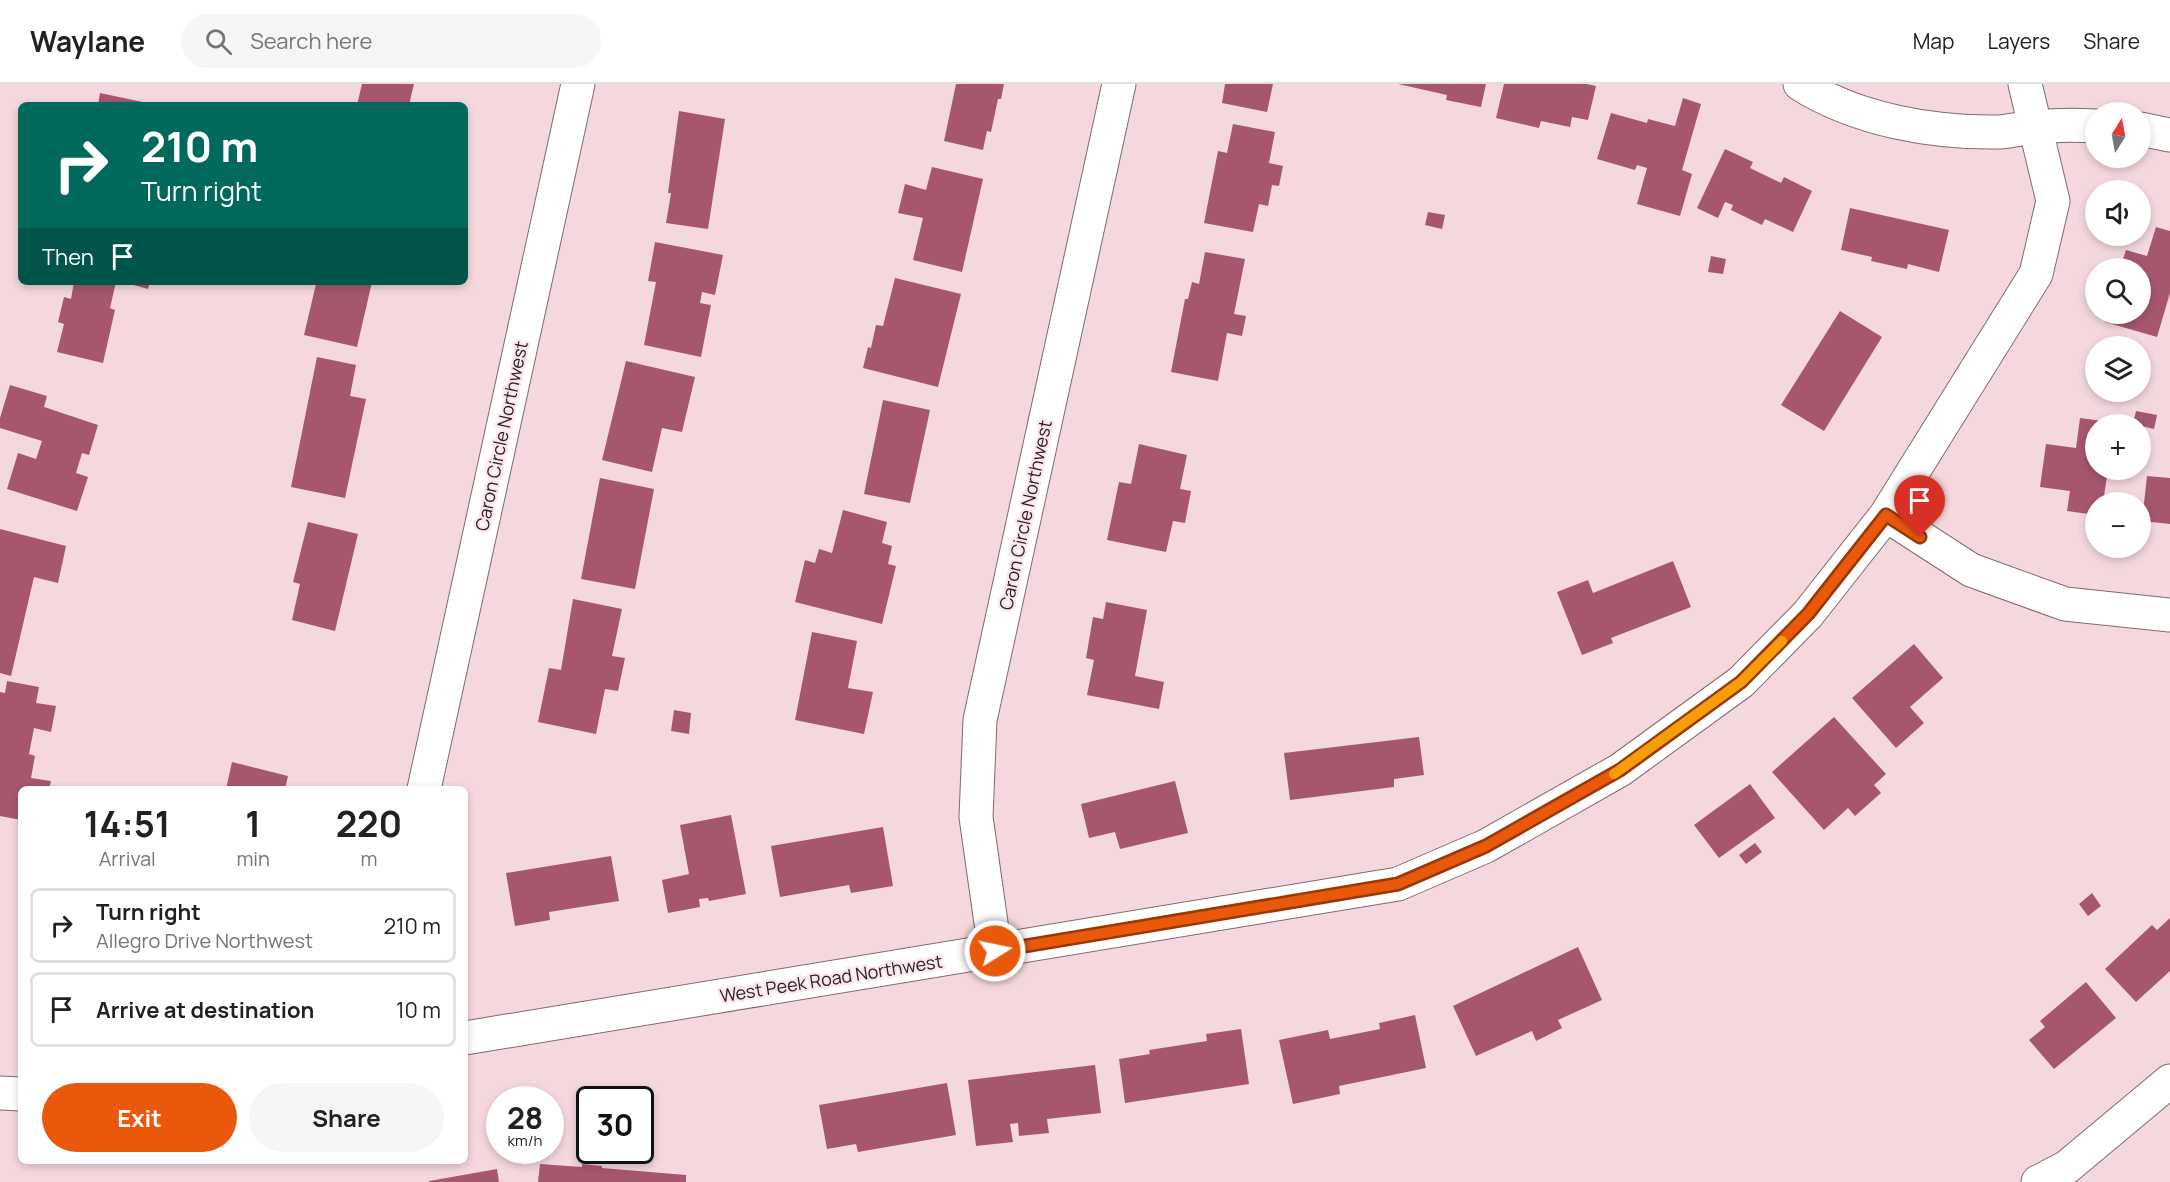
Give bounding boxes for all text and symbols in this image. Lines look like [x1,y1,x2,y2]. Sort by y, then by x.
search box [181,14,601,68]
text: Waylane [30,22,145,60]
icon: search [202,25,235,58]
text: Search here [250,26,372,56]
text: Map [1913,27,1954,55]
text: Layers [1987,27,2050,55]
text: Share [2083,27,2140,55]
north arrow [2085,102,2151,168]
map controls [2085,102,2151,558]
text: 210 m [141,117,258,175]
icon: right [42,126,120,204]
text: Turn right [141,172,262,209]
button: sound [2085,180,2151,246]
icon: arrive [106,240,139,273]
text: Then [42,242,94,272]
button: search [2085,258,2151,324]
button: layers [2085,336,2151,402]
street label: Caron Circle Northwest [469,339,533,533]
button: + [2085,414,2151,480]
street label: Caron Circle Northwest [993,418,1057,612]
pin [1894,475,1945,537]
icon: arrive [1903,484,1936,517]
button: − [2085,492,2151,558]
text: 14:51 [84,799,171,848]
text: 1 [245,799,261,848]
text: 220 [336,799,402,848]
text: Arrival [99,845,156,872]
text: min [236,845,270,872]
text: m [360,845,377,872]
text: Turn right [96,897,201,927]
icon: right [45,909,78,942]
text: 210 m [383,911,441,941]
position arrow [963,919,1027,983]
text: Allegro Drive Northwest [96,927,313,954]
street label: West Peek Road Northwest [718,949,944,1007]
icon: arrive [45,993,78,1026]
text: Arrive at destination [96,995,314,1025]
text: 10 m [396,995,441,1025]
button: Exit [42,1083,237,1152]
button: Share [249,1083,444,1152]
speed limit sign: 30 [576,1086,654,1164]
text: 28 [507,1097,543,1138]
text: km/h [508,1130,542,1151]

